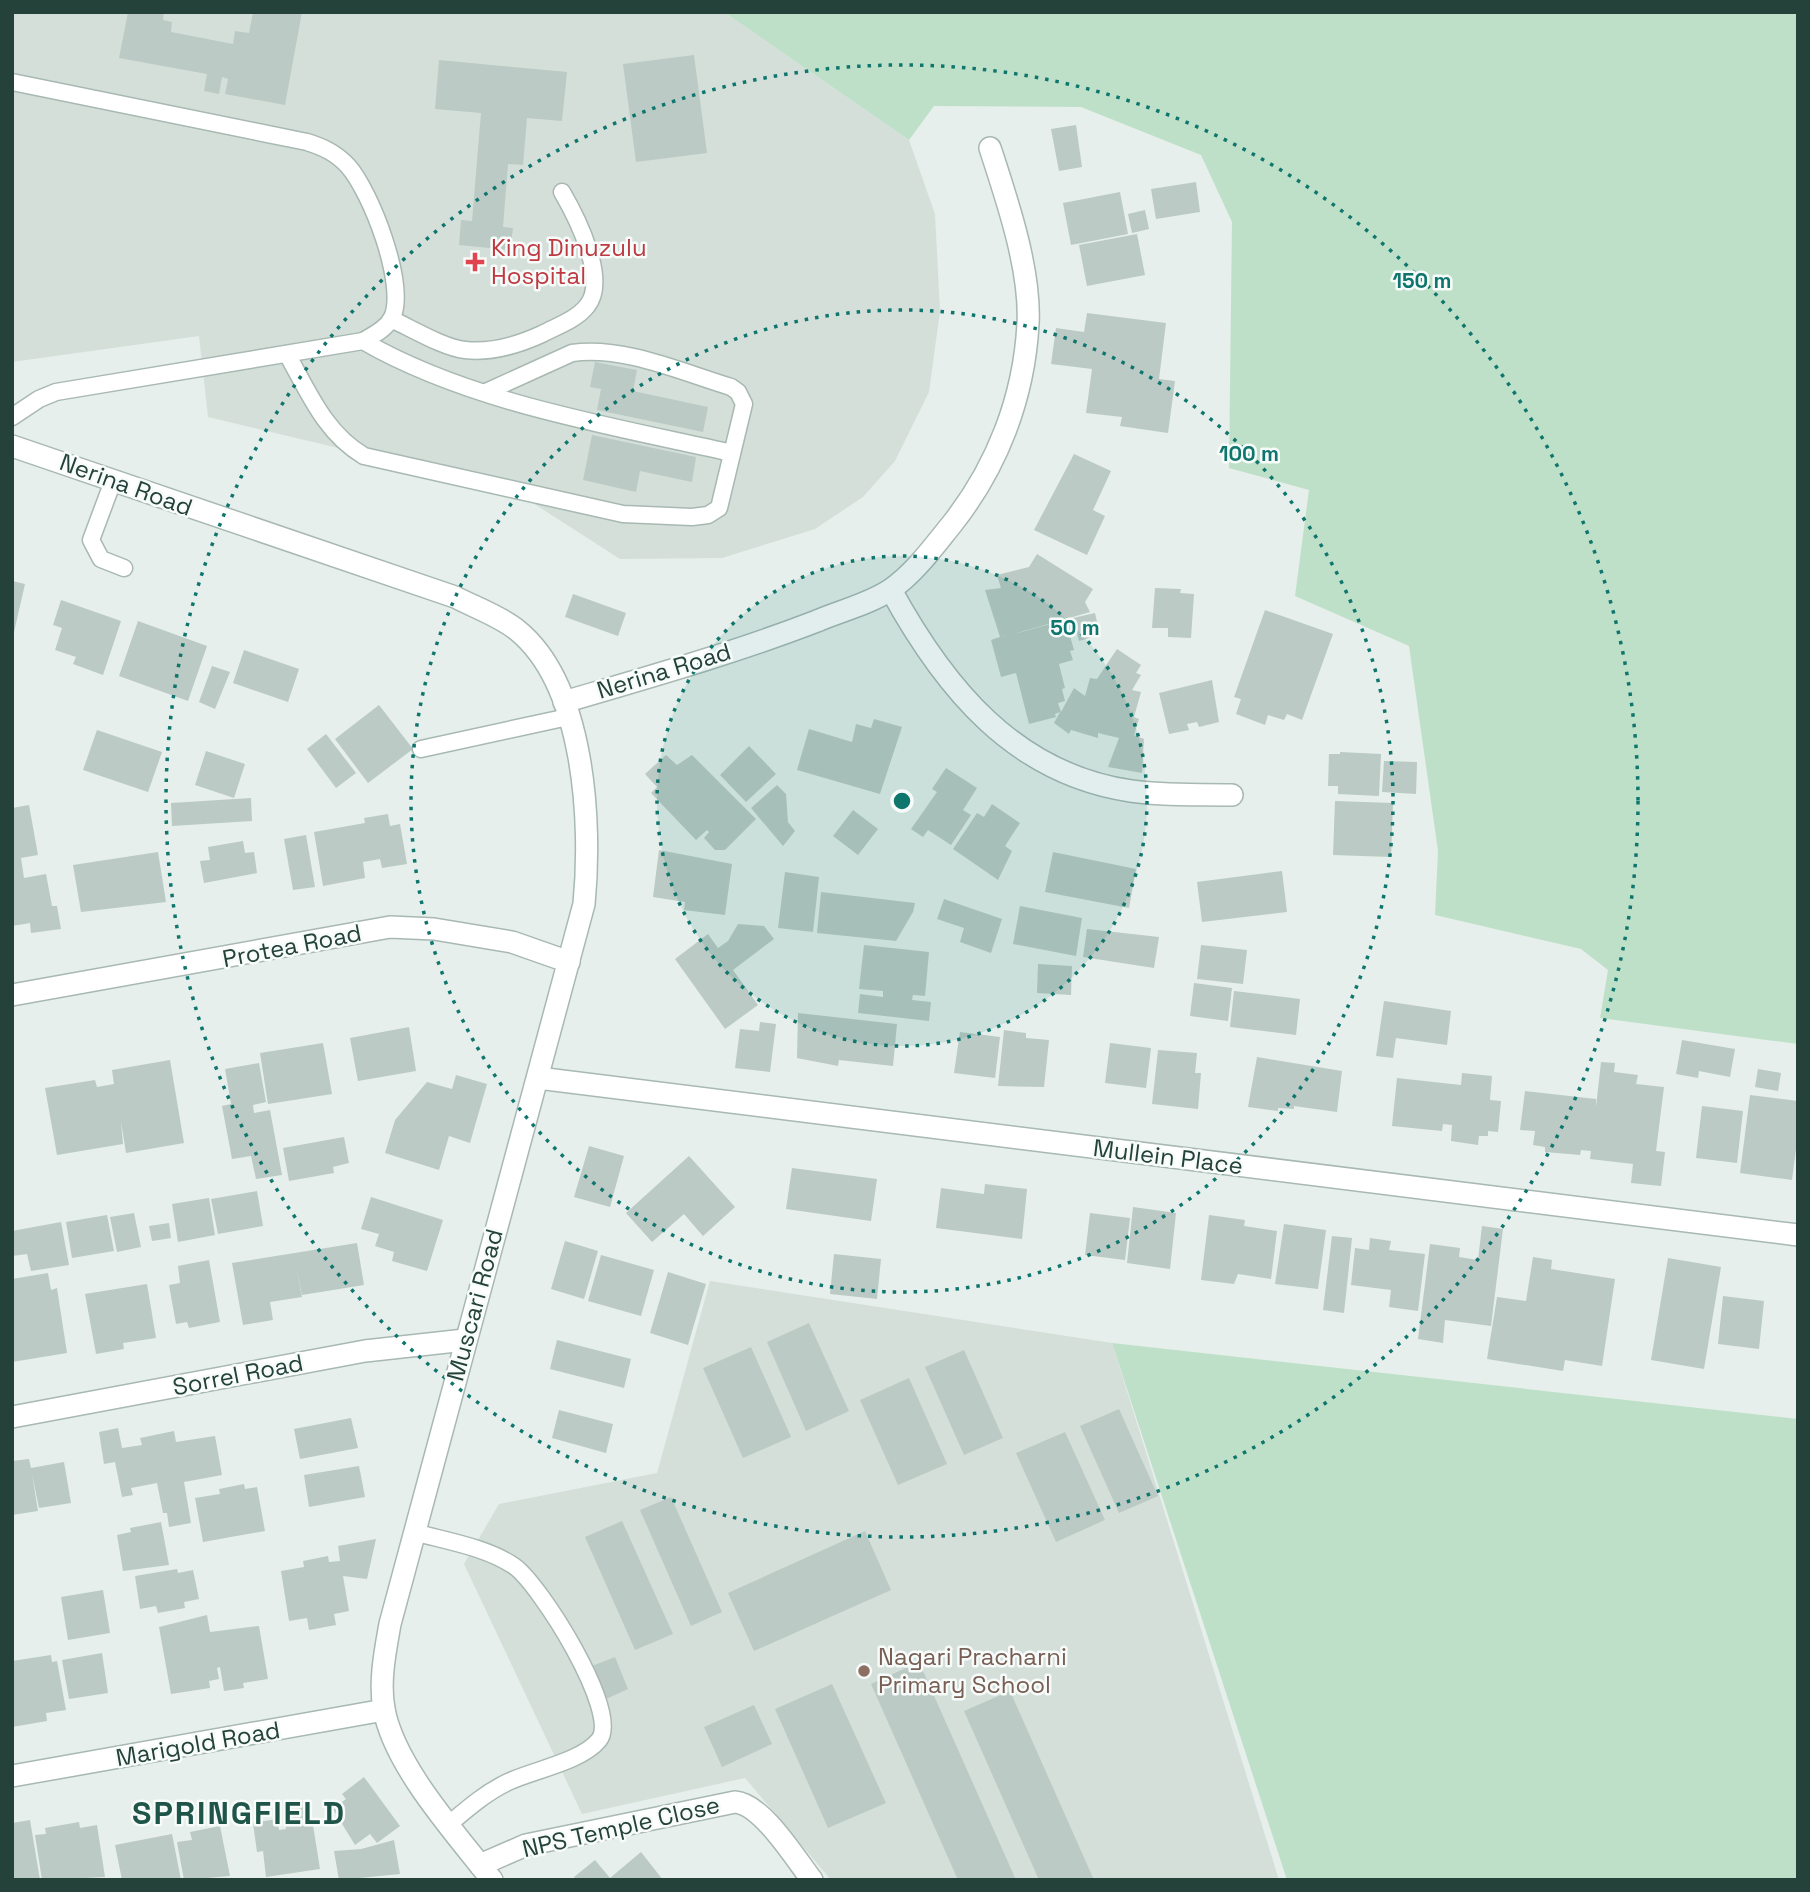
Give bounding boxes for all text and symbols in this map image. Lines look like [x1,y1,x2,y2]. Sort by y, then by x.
place label: King Dinuzulu Hospital [491,232,647,291]
marker: King Dinuzulu Hospital [465,252,485,272]
text: 150 m [1393,267,1451,294]
text: 100 m [1219,440,1279,467]
street label: Nerina Road [56,446,197,523]
text: 50 m [1050,614,1100,641]
street label: Nerina Road [593,635,735,706]
centre of rings [890,789,914,813]
street label: Protea Road [220,917,364,974]
street label: Mullein Place [1091,1132,1245,1181]
street label: Muscari Road [439,1225,510,1384]
street label: Sorrel Road [170,1347,306,1402]
place label: Nagari Pracharni Primary School [878,1641,1067,1700]
marker: Nagari Pracharni Primary School [856,1663,872,1679]
street label: Marigold Road [113,1714,282,1773]
street label: NPS Temple Close [519,1789,723,1864]
district label: SPRINGFIELD [132,1793,346,1833]

